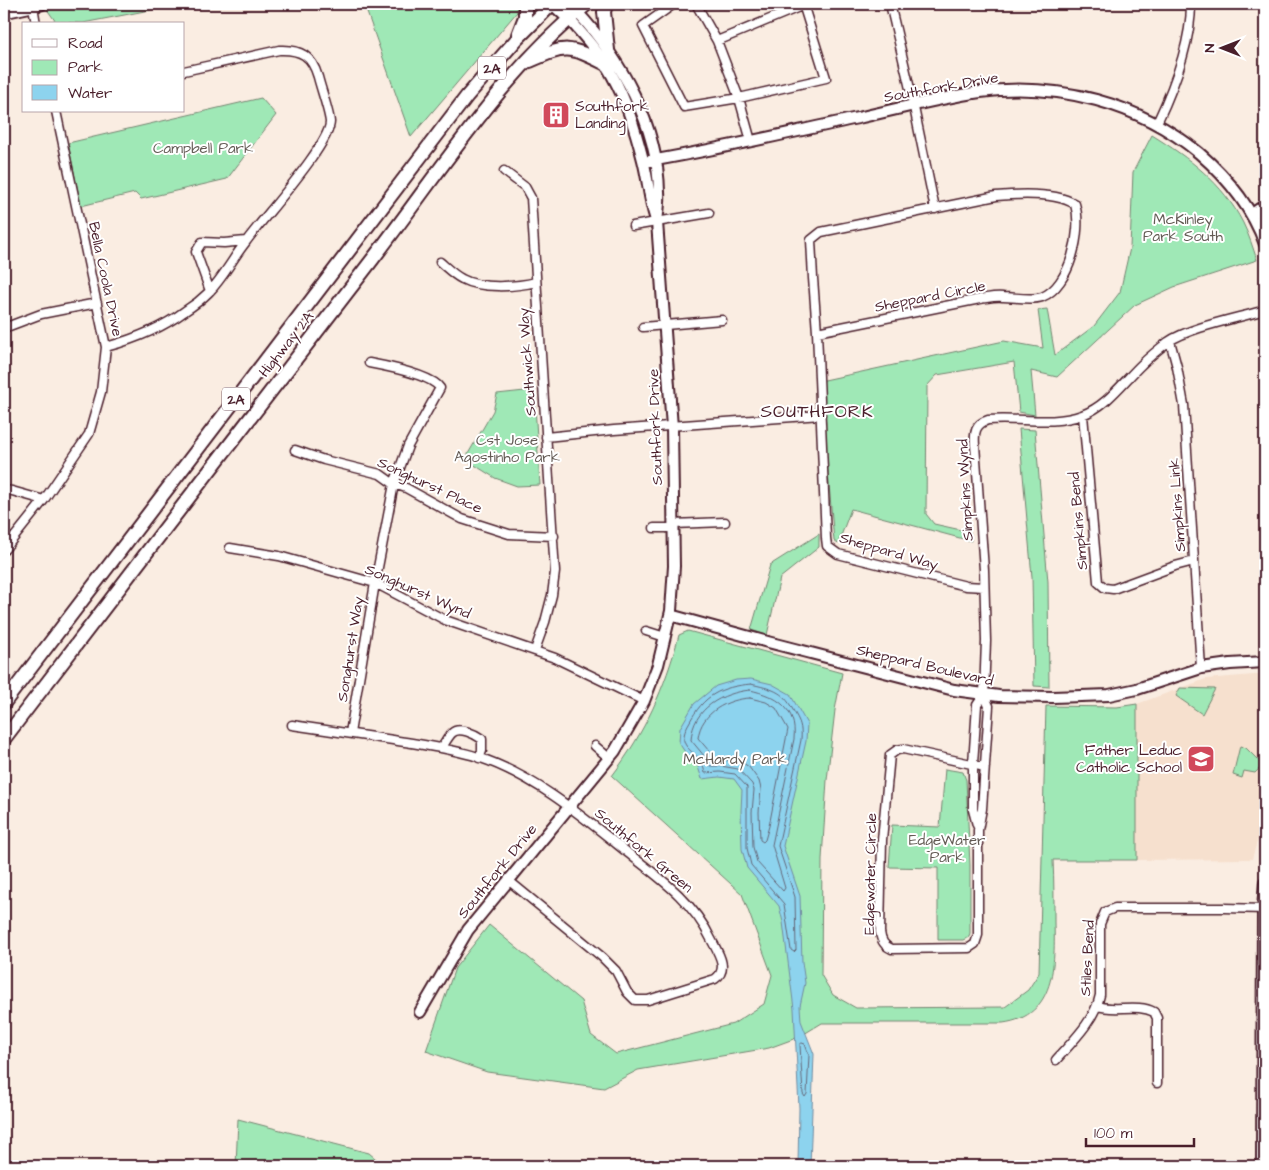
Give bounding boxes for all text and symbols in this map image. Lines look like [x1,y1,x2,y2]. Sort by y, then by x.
legend [22,22,185,112]
north arrow [1196,22,1246,72]
text: Road [68,33,103,54]
text: N [1200,43,1220,52]
road number: 2A [478,56,506,80]
text: Park [68,57,103,78]
street label: Southfork Drive [882,67,1000,108]
text: Water [68,83,112,104]
place label: Southfork Landing [575,96,649,135]
building icon: Southfork Landing [541,100,571,130]
park label: Campbell Park [153,138,253,159]
park label: McKinley Park South [1143,209,1224,247]
street label: Bella Coola Drive [83,220,128,338]
street label: Sheppard Circle [873,275,987,318]
street label: Highway 2A [254,307,320,382]
street label: Southwick Way [513,307,543,417]
street label: Southfork Drive [643,369,668,485]
road number: 2A [222,388,250,410]
district label: SOUTHFORK [760,399,874,424]
park label: Cst Jose Agostinho Park [454,430,560,469]
street label: Simpkins Wynd [952,438,980,541]
street label: Songhurst Place [374,452,486,520]
street label: Simpkins Link [1164,457,1191,552]
street label: Simpkins Bend [1064,471,1093,571]
street label: Sheppard Way [837,527,941,577]
street label: Songhurst Wynd [361,559,474,625]
street label: Songhurst Way [332,595,370,703]
street label: Sheppard Boulevard [854,640,996,692]
place label: Father Leduc Catholic School [1076,740,1182,778]
school or university icon: Father Leduc Catholic School [1186,744,1216,774]
park label: McHardy Park [683,749,787,771]
street label: Southfork Green [590,803,698,898]
street label: Edgewater Circle [859,813,883,935]
street label: Southfork Drive [453,820,542,923]
park label: EdgeWater Park [909,830,985,868]
street label: Stiles Bend [1075,919,1100,997]
scale bar [1086,1115,1194,1147]
text: 100 m [1094,1123,1133,1144]

